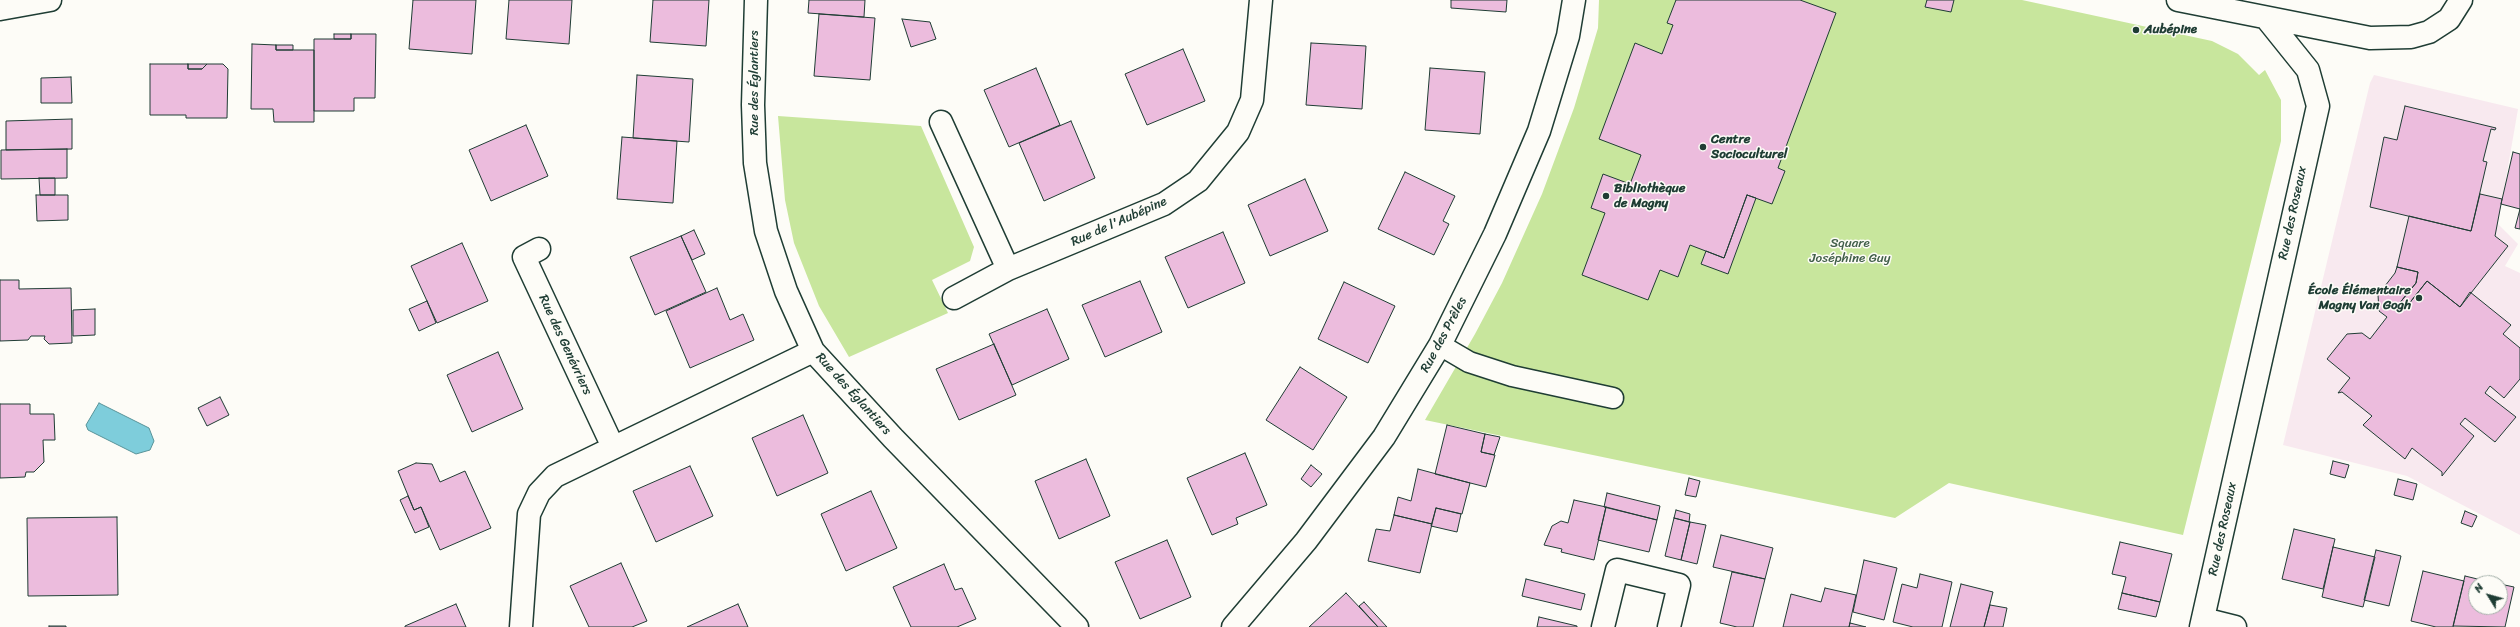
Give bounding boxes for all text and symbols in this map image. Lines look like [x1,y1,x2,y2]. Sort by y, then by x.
place label: Aubépine [2144,22,2197,38]
marker: Aubépine [2131,25,2141,35]
street label: Rue des Églantiers [747,30,763,136]
place label: Centre Socioculturel [1711,132,1787,163]
marker: Centre Socioculturel [1698,142,1708,152]
street label: Rue des Roseaux [2275,165,2311,261]
place label: Bibliothèque de Magny [1614,181,1685,212]
marker: Bibliothèque de Magny [1601,191,1611,201]
street label: Rue de l'Aubépine [1069,194,1169,250]
park label: Square Joséphine Guy [1809,236,1891,267]
place label: École Élémentaire Magny Van Gogh [2308,283,2411,314]
street label: Rue des Genévriers [535,292,595,398]
marker: École Élémentaire Magny Van Gogh [2414,293,2424,303]
street label: Rue des Prêles [1418,295,1470,375]
street label: Rue des Églantiers [812,350,894,438]
street label: Rue des Roseaux [2205,481,2241,577]
north arrow [2468,575,2508,615]
text: N [2469,579,2489,597]

